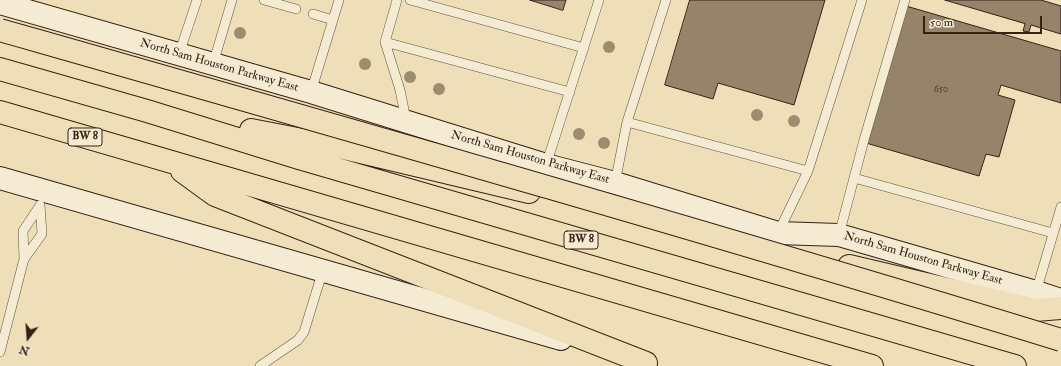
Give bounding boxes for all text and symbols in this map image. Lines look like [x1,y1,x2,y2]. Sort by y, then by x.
scale bar [925,8,1044,34]
text: 50 m [930,15,953,30]
street label: North Sam Houston Parkway East [138,36,300,96]
house number: 650 [934,84,948,96]
road number: BW 8 [68,128,102,146]
street label: North Sam Houston Parkway East [449,128,611,188]
street label: North Sam Houston Parkway East [842,229,1004,289]
road number: BW 8 [564,231,598,249]
north arrow [8,318,48,358]
text: N [18,342,31,358]

